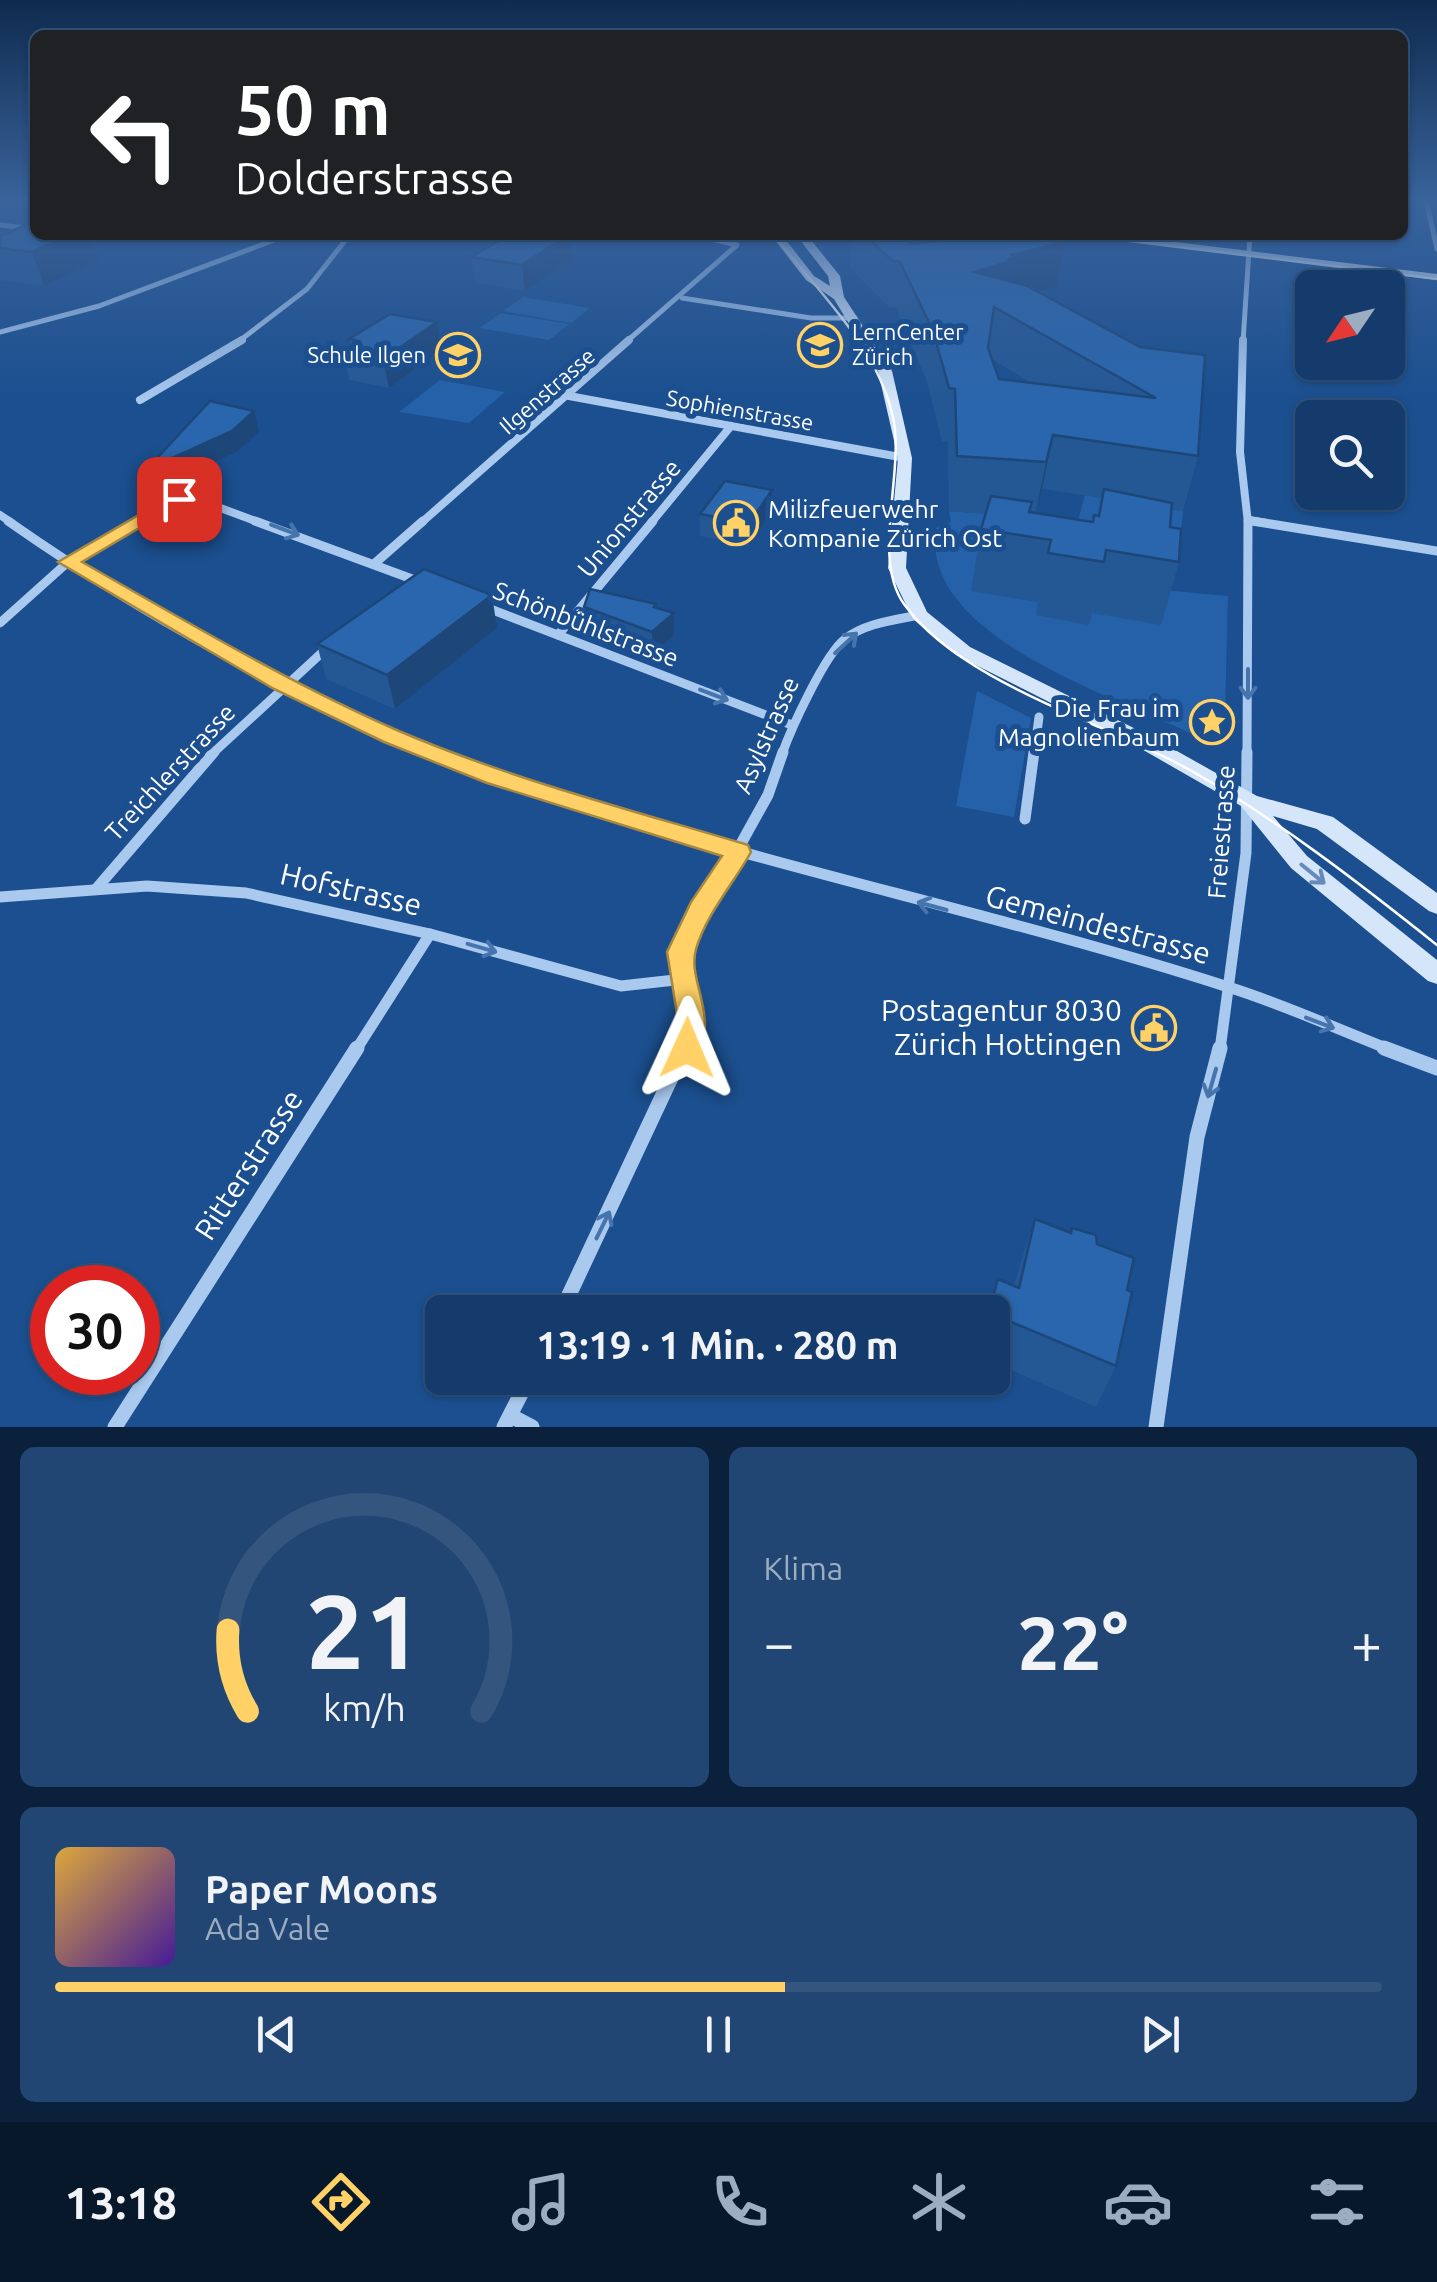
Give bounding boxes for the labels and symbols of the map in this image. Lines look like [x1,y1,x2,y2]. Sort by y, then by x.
north arrow [1295,270,1405,380]
place label: LernCenter Zürich [852,319,964,369]
school or university icon: LernCenter Zürich [797,322,843,368]
school or university icon: Schule Ilgen [435,332,481,378]
place label: Schule Ilgen [307,342,426,367]
street label: Ilgenstrasse [494,343,599,439]
street label: Sophienstrasse [665,384,816,435]
street label: Unionstrasse [572,454,686,582]
pin [137,457,222,542]
place label: Milizfeuerwehr Kompanie Zürich Ost [768,495,1002,552]
public building icon: Milizfeuerwehr Kompanie Zürich Ost [713,500,759,546]
one-way arrow [269,522,300,540]
street label: Schönbühlstrasse [489,576,683,672]
one-way arrow [834,631,858,655]
one-way arrow [1238,668,1258,700]
street label: Asylstrasse [728,672,804,798]
one-way arrow [699,688,729,706]
place label: Die Frau im Magnolienbaum [998,694,1180,751]
street label: Treichlerstrasse [100,698,240,846]
place icon: Die Frau im Magnolienbaum [1189,699,1235,745]
street label: Freiestrasse [1202,764,1240,900]
street label: Hofstrasse [277,856,425,922]
one-way arrow [1299,863,1325,885]
street label: Gemeindestrasse [982,878,1215,970]
one-way arrow [917,895,948,914]
one-way arrow [466,940,498,959]
place label: Postagentur 8030 Zürich Hottingen [881,993,1122,1061]
position arrow [635,996,739,1100]
public building icon: Postagentur 8030 Zürich Hottingen [1131,1005,1177,1051]
one-way arrow [1304,1015,1334,1033]
one-way arrow [1202,1067,1221,1098]
street label: Ritterstrasse [187,1083,309,1246]
one-way arrow [594,1210,613,1240]
speed limit sign: 30 [30,1265,160,1395]

